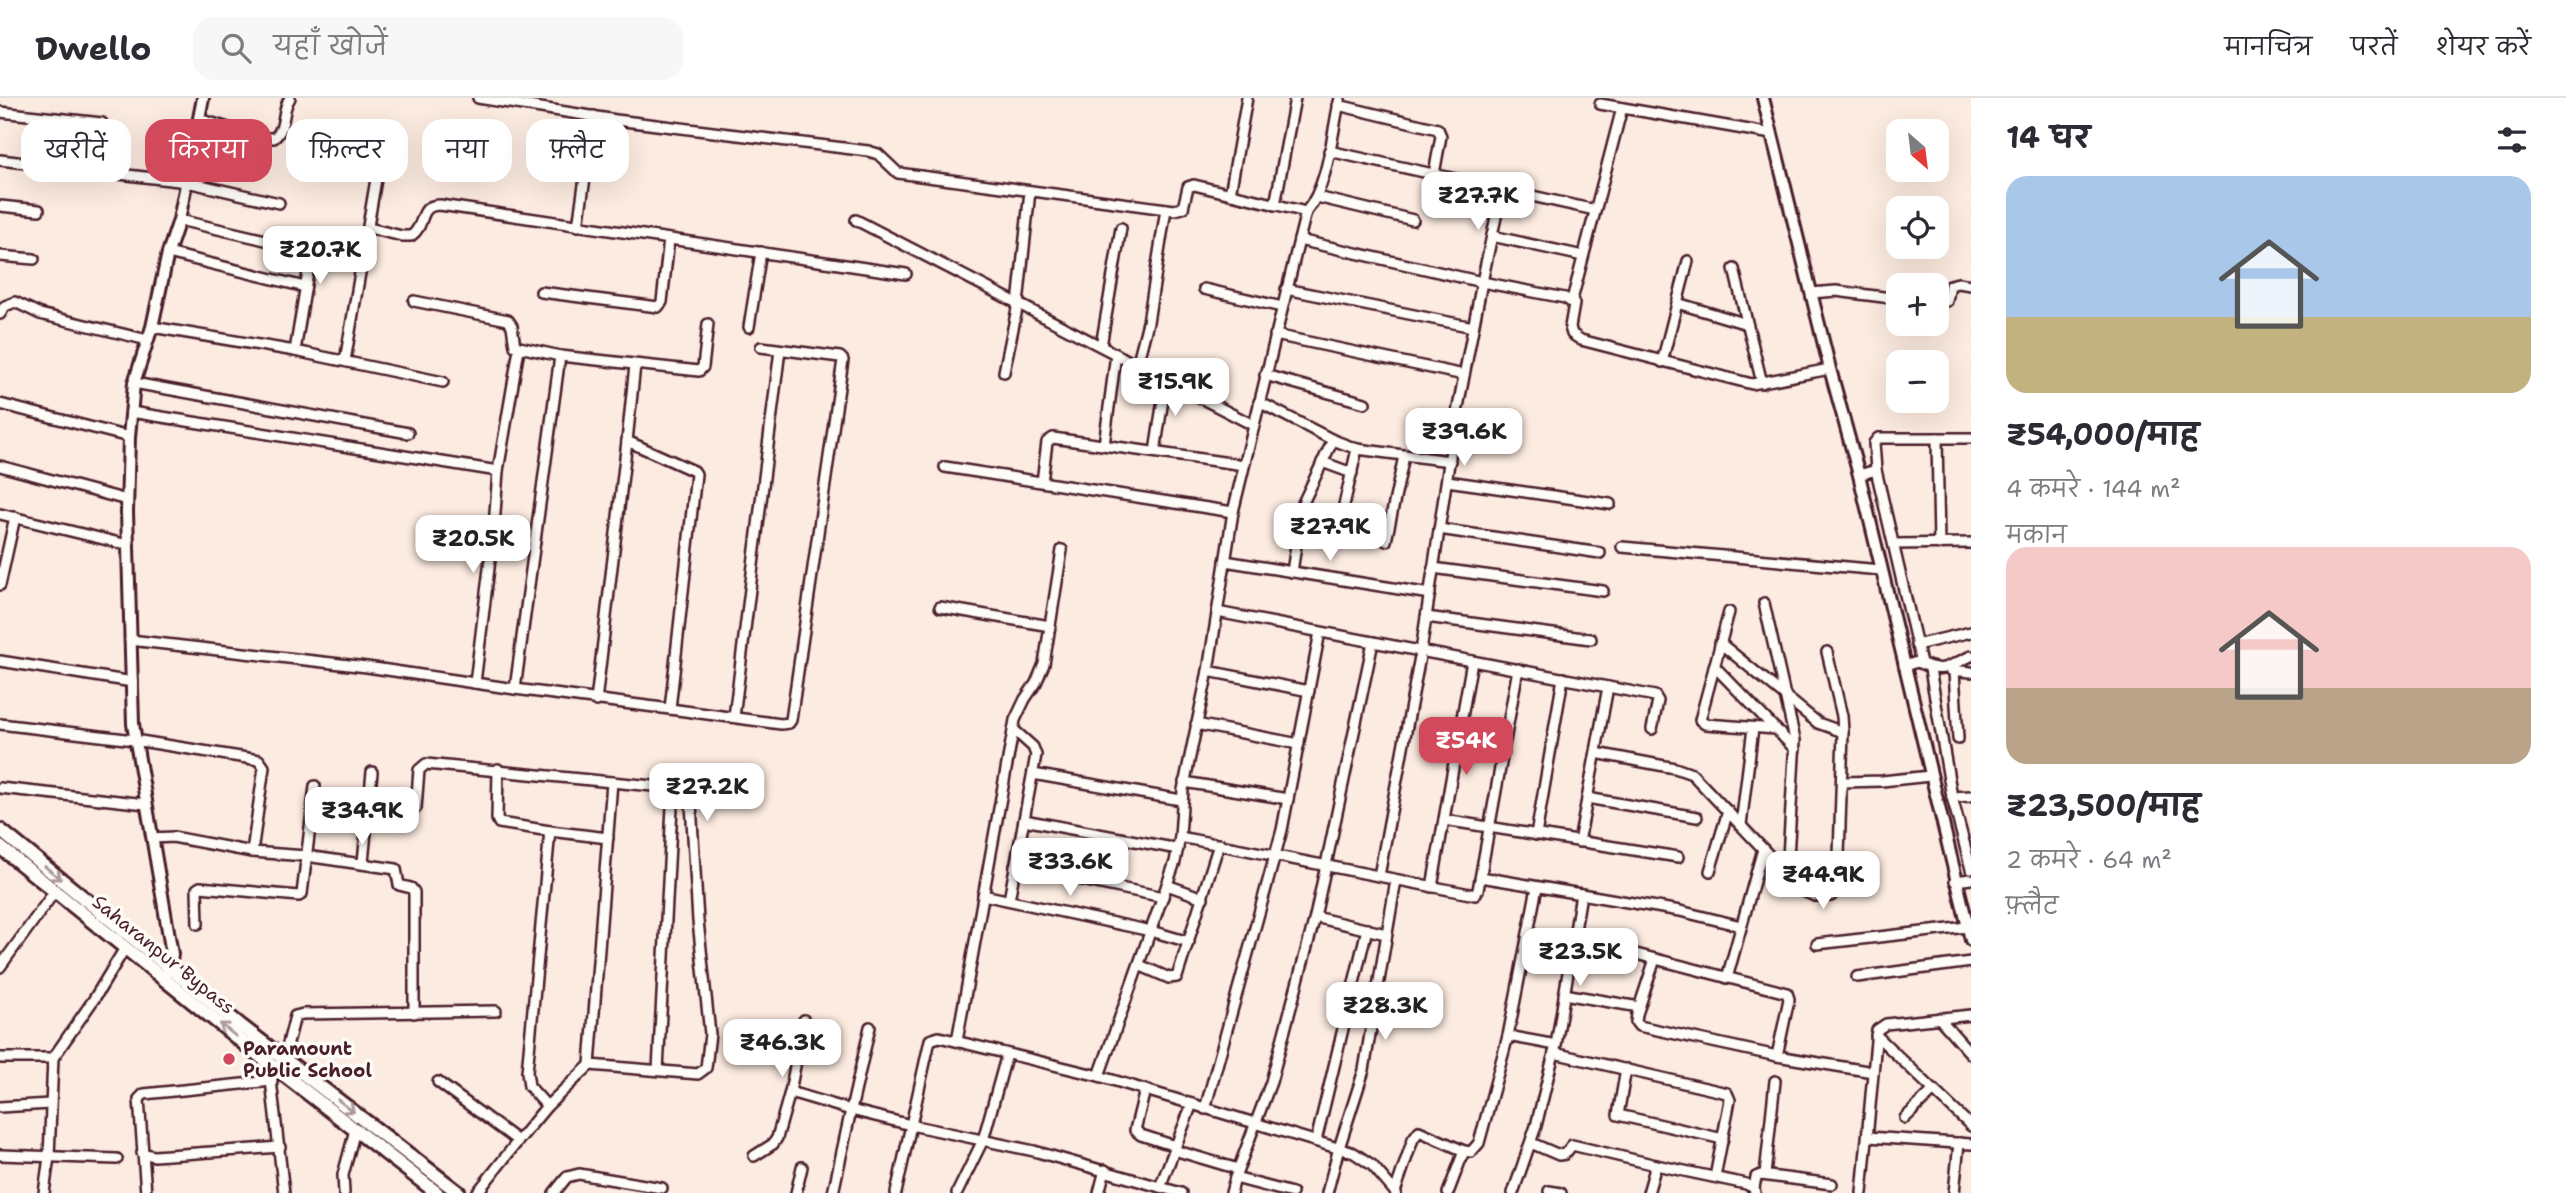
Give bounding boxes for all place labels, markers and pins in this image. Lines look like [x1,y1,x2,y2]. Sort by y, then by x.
pin: ₹27.7K [1421,172,1535,232]
pin: ₹20.7K [263,226,377,286]
pin: ₹15.9K [1118,358,1232,418]
pin: ₹39.6K [1407,408,1521,468]
pin: ₹27.9K [1273,504,1387,563]
pin: ₹20.5K [416,516,530,575]
pin: ₹54K [1425,718,1507,777]
pin: ₹27.2K [650,764,764,823]
pin: ₹34.9K [305,788,419,847]
pin: ₹33.6K [1013,838,1127,898]
pin: ₹44.9K [1766,852,1880,911]
pin: ₹23.5K [1523,928,1637,988]
pin: ₹28.3K [1328,982,1442,1042]
pin: ₹46.3K [725,1020,839,1079]
place label: Paramount Public School [243,1036,372,1083]
marker: Paramount Public School [221,1051,237,1067]

